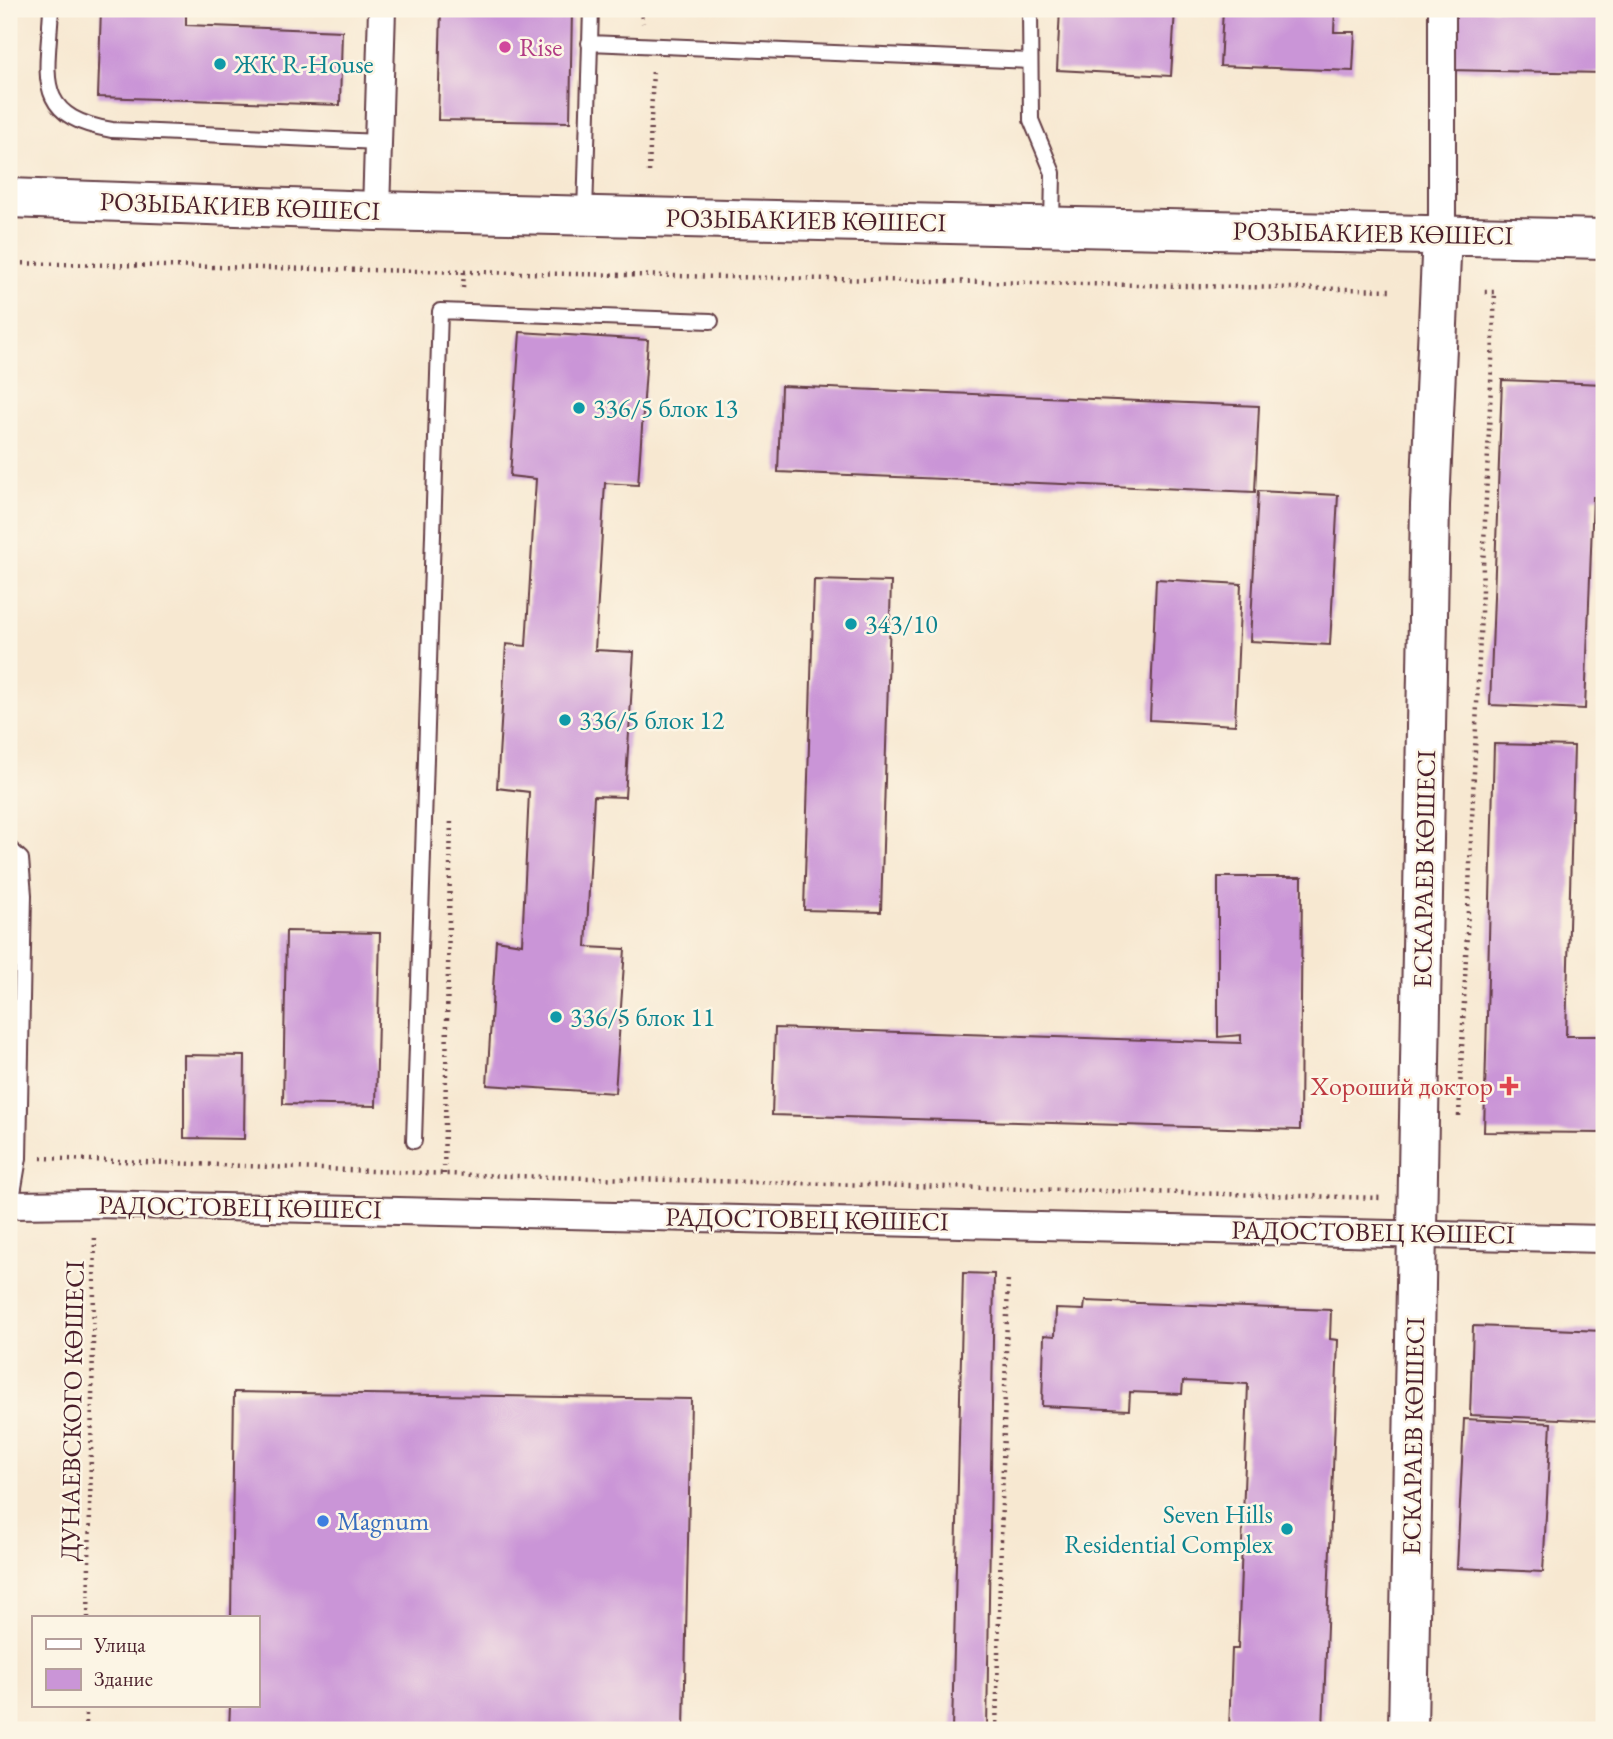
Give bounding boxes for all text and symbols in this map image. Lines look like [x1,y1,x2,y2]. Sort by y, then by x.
place label: Rise [519,30,562,64]
marker: Rise [497,39,513,55]
place label: ЖК R-House [233,47,374,81]
marker: ЖК R-House [212,56,228,72]
street label: РОЗЫБАКИЕВ КӨШЕСІ [99,184,381,228]
street label: РОЗЫБАКИЕВ КӨШЕСІ [665,201,947,239]
street label: РОЗЫБАКИЕВ КӨШЕСІ [1232,214,1514,252]
place label: 336/5 блок 13 [593,391,738,425]
marker: 336/5 блок 13 [571,400,587,416]
place label: 343/10 [865,607,938,641]
marker: 343/10 [843,616,859,632]
place label: 336/5 блок 12 [579,703,725,737]
marker: 336/5 блок 12 [557,712,573,728]
street label: ЕСКАРАЕВ КӨШЕСІ [1405,749,1443,988]
place label: 336/5 блок 11 [570,1000,715,1034]
marker: 336/5 блок 11 [548,1009,564,1025]
place label: Хороший доктор [1310,1069,1493,1103]
marker: Хороший доктор [1499,1076,1519,1096]
street label: РАДОСТОВЕЦ КӨШЕСІ [98,1188,382,1226]
street label: РАДОСТОВЕЦ КӨШЕСІ [665,1200,949,1238]
street label: РАДОСТОВЕЦ КӨШЕСІ [1231,1213,1515,1251]
street label: ДУНАЕВСКОГО КӨШЕСІ [52,1260,92,1562]
street label: ЕСКАРАЕВ КӨШЕСІ [1394,1316,1432,1555]
place label: Seven Hills Residential Complex [1064,1497,1274,1561]
place label: Magnum [337,1504,429,1538]
marker: Magnum [315,1513,331,1529]
marker: Seven Hills Residential Complex [1279,1521,1295,1537]
legend [32,1616,259,1708]
text: Улица [93,1631,146,1658]
text: Здание [94,1665,153,1692]

